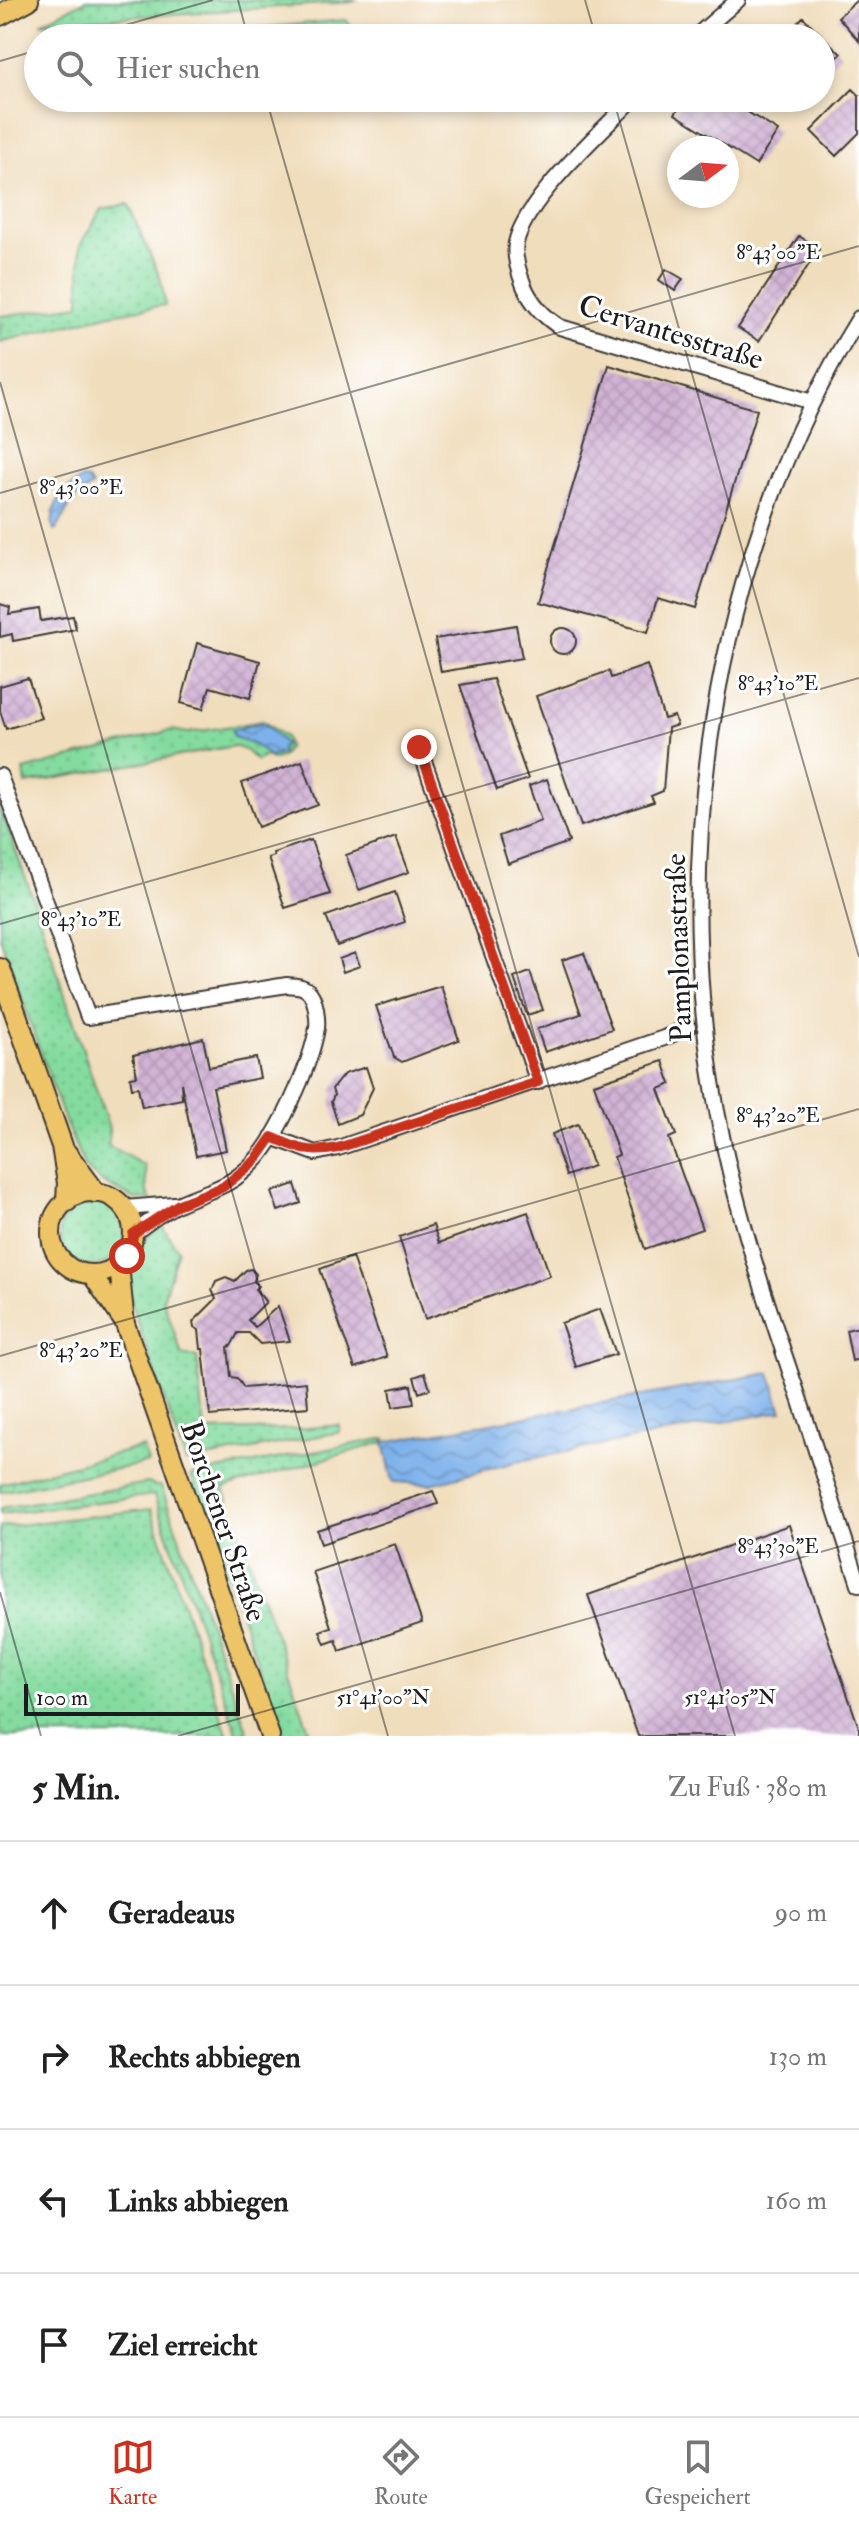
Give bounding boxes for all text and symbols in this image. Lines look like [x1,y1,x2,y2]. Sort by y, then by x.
search box [24,24,835,112]
icon: search [52,46,96,90]
text: Hier suchen [116,50,260,87]
north arrow [667,136,739,208]
text: 8°43'00"E [736,240,820,265]
street label: Cervantesstraße [574,287,768,378]
text: 8°43'00"E [39,475,123,500]
text: 8°43'10"E [738,671,818,696]
route end [401,729,437,765]
street label: Pamplonastraße [657,853,700,1043]
text: 8°43'10"E [41,907,121,932]
text: 8°43'20"E [736,1103,820,1128]
route start [109,1238,145,1274]
text: 8°43'20"E [39,1338,123,1363]
street label: Borchener Straße [172,1416,275,1626]
text: 8°43'30"E [737,1534,819,1559]
scale bar [24,1680,240,1716]
text: 100 m [36,1684,88,1712]
text: 51°41'00"N [336,1685,430,1710]
text: 51°41'05"N [684,1685,776,1710]
text: 5 Min. [32,1767,120,1810]
text: Zu Fuß · 380 m [668,1772,827,1804]
icon: ahead [32,1891,76,1935]
text: Geradeaus [108,1895,235,1932]
text: 90 m [775,1897,827,1929]
icon: right [32,2035,76,2079]
text: Rechts abbiegen [108,2039,301,2076]
text: 130 m [769,2041,827,2073]
icon: left [32,2179,76,2223]
text: Links abbiegen [108,2183,289,2220]
text: 160 m [766,2185,827,2217]
icon: arrive [32,2323,76,2367]
text: Ziel erreicht [108,2327,257,2364]
tab: Karte [108,2435,157,2511]
tab: Route [374,2435,428,2511]
tab: Gespeichert [644,2435,751,2511]

